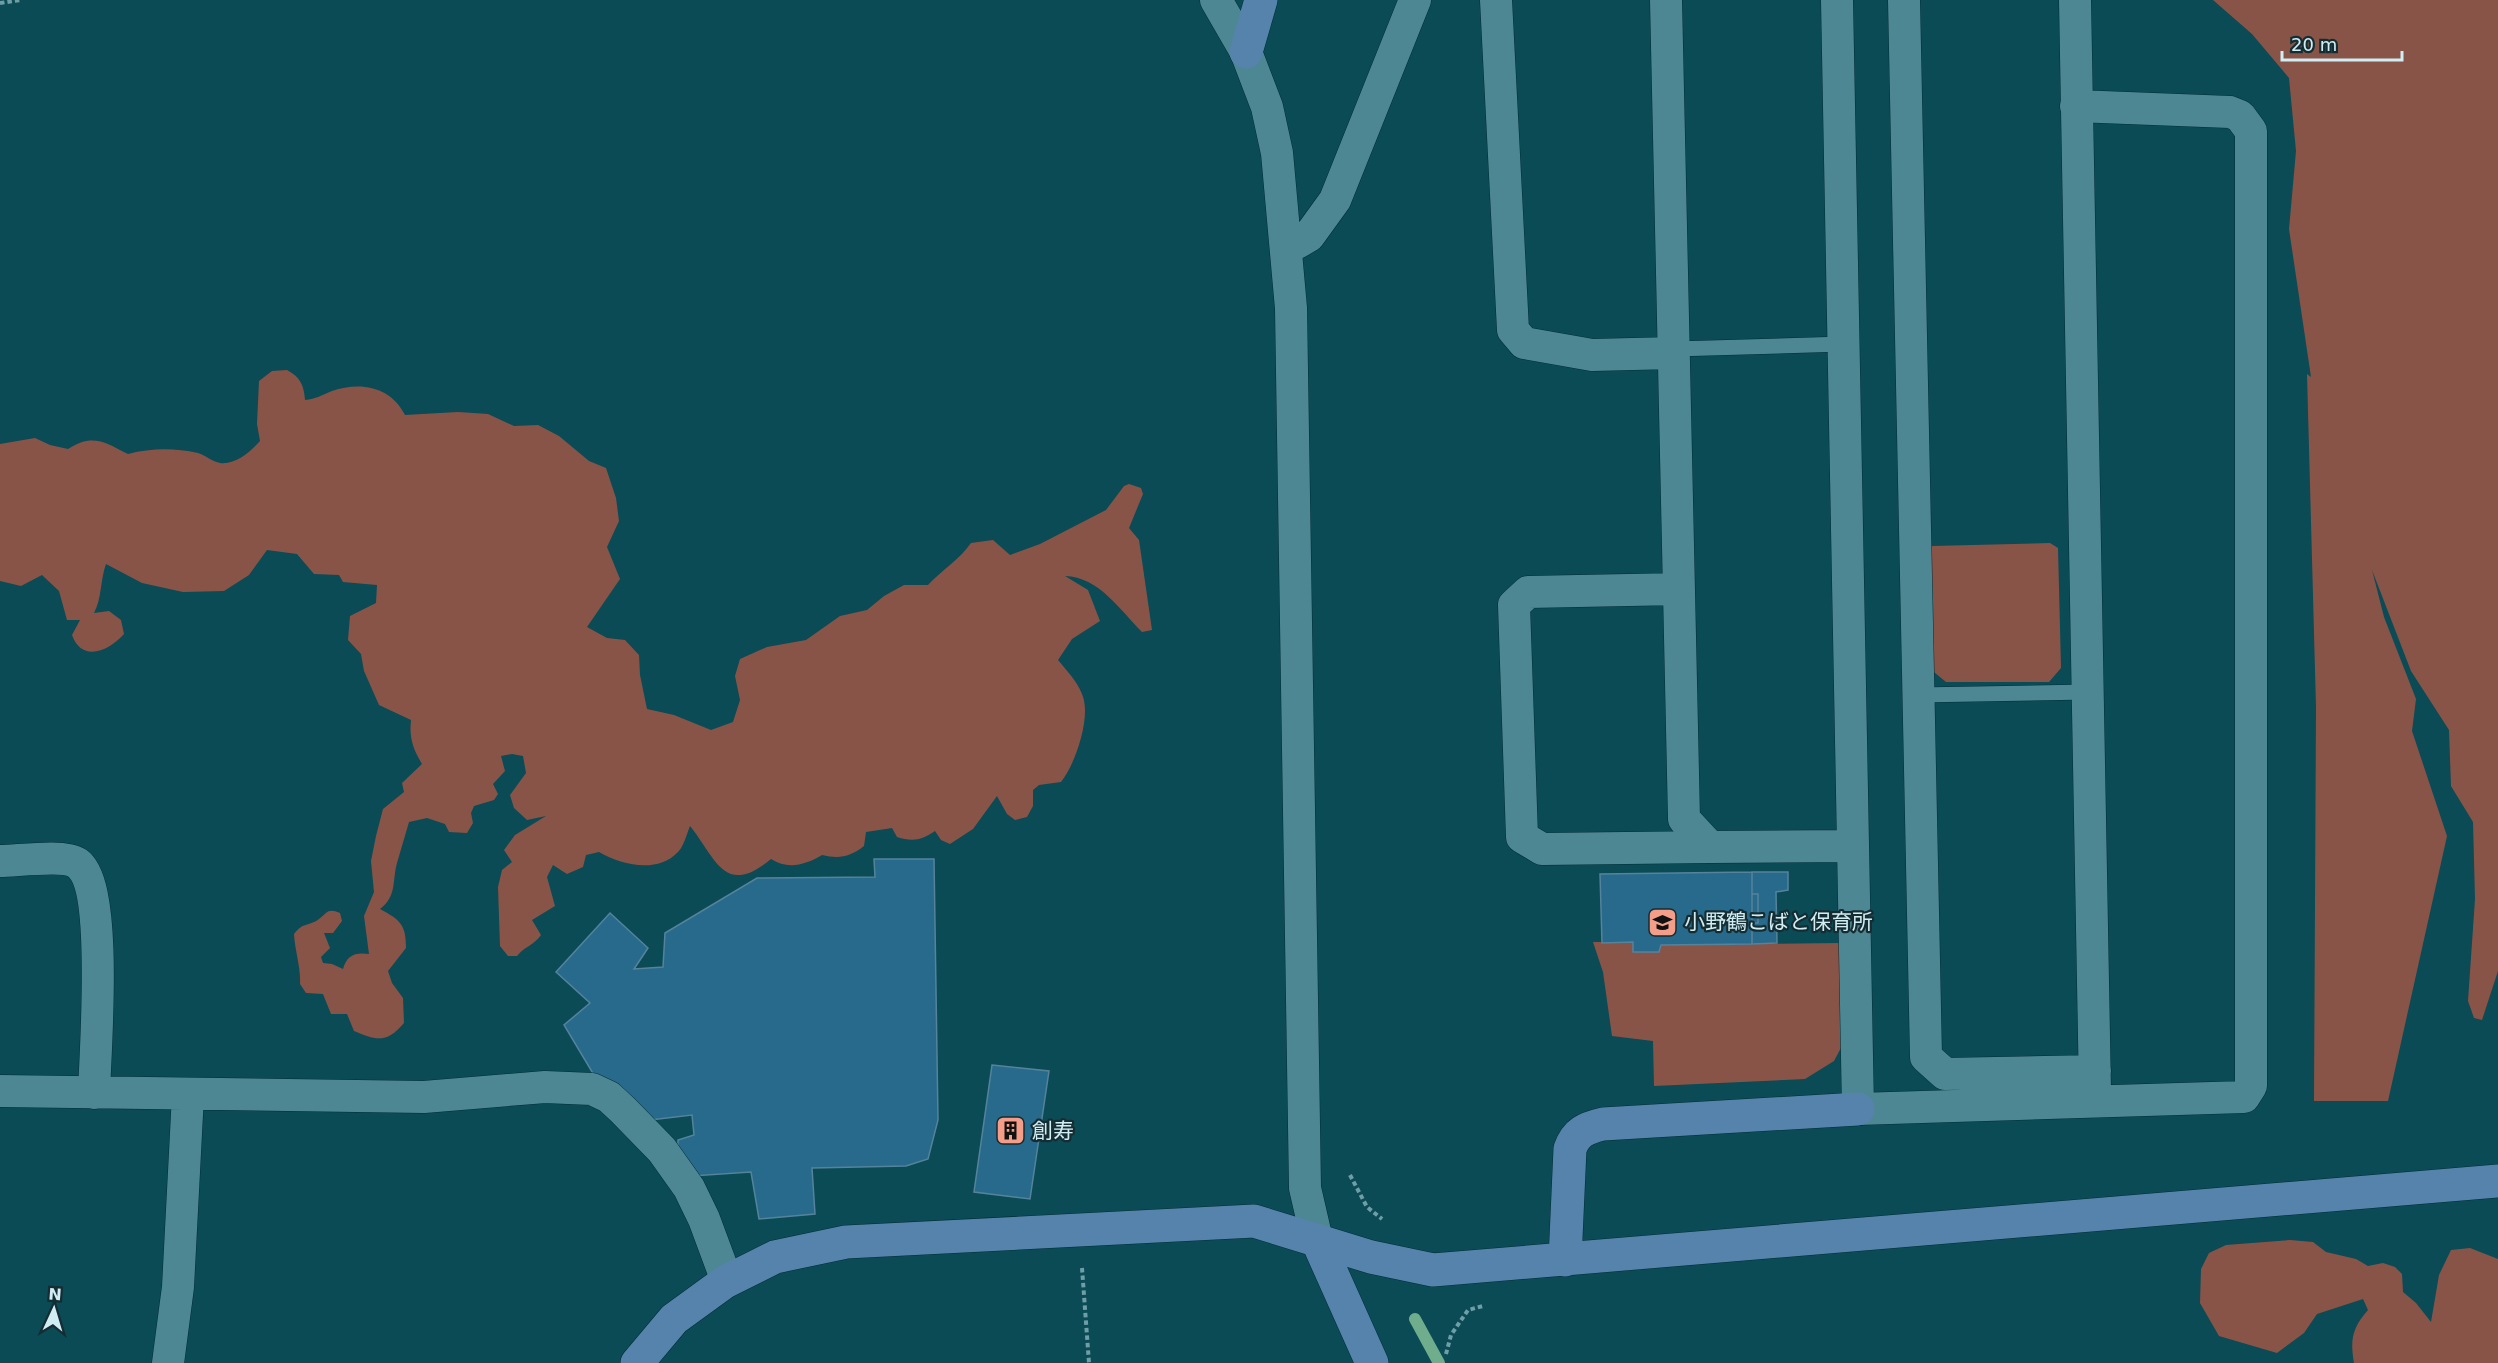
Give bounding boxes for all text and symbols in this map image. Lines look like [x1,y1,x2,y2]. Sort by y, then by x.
scale bar [2282,24,2402,62]
text: 20 m [2291,34,2337,55]
school or university icon: 小野鶴こばと保育所 [1647,906,1679,938]
place label: 小野鶴こばと保育所 [1684,910,1873,934]
building icon: 創寿 [995,1115,1027,1147]
place label: 創寿 [1032,1119,1074,1143]
north arrow [24,1279,84,1339]
text: N [48,1285,62,1304]

